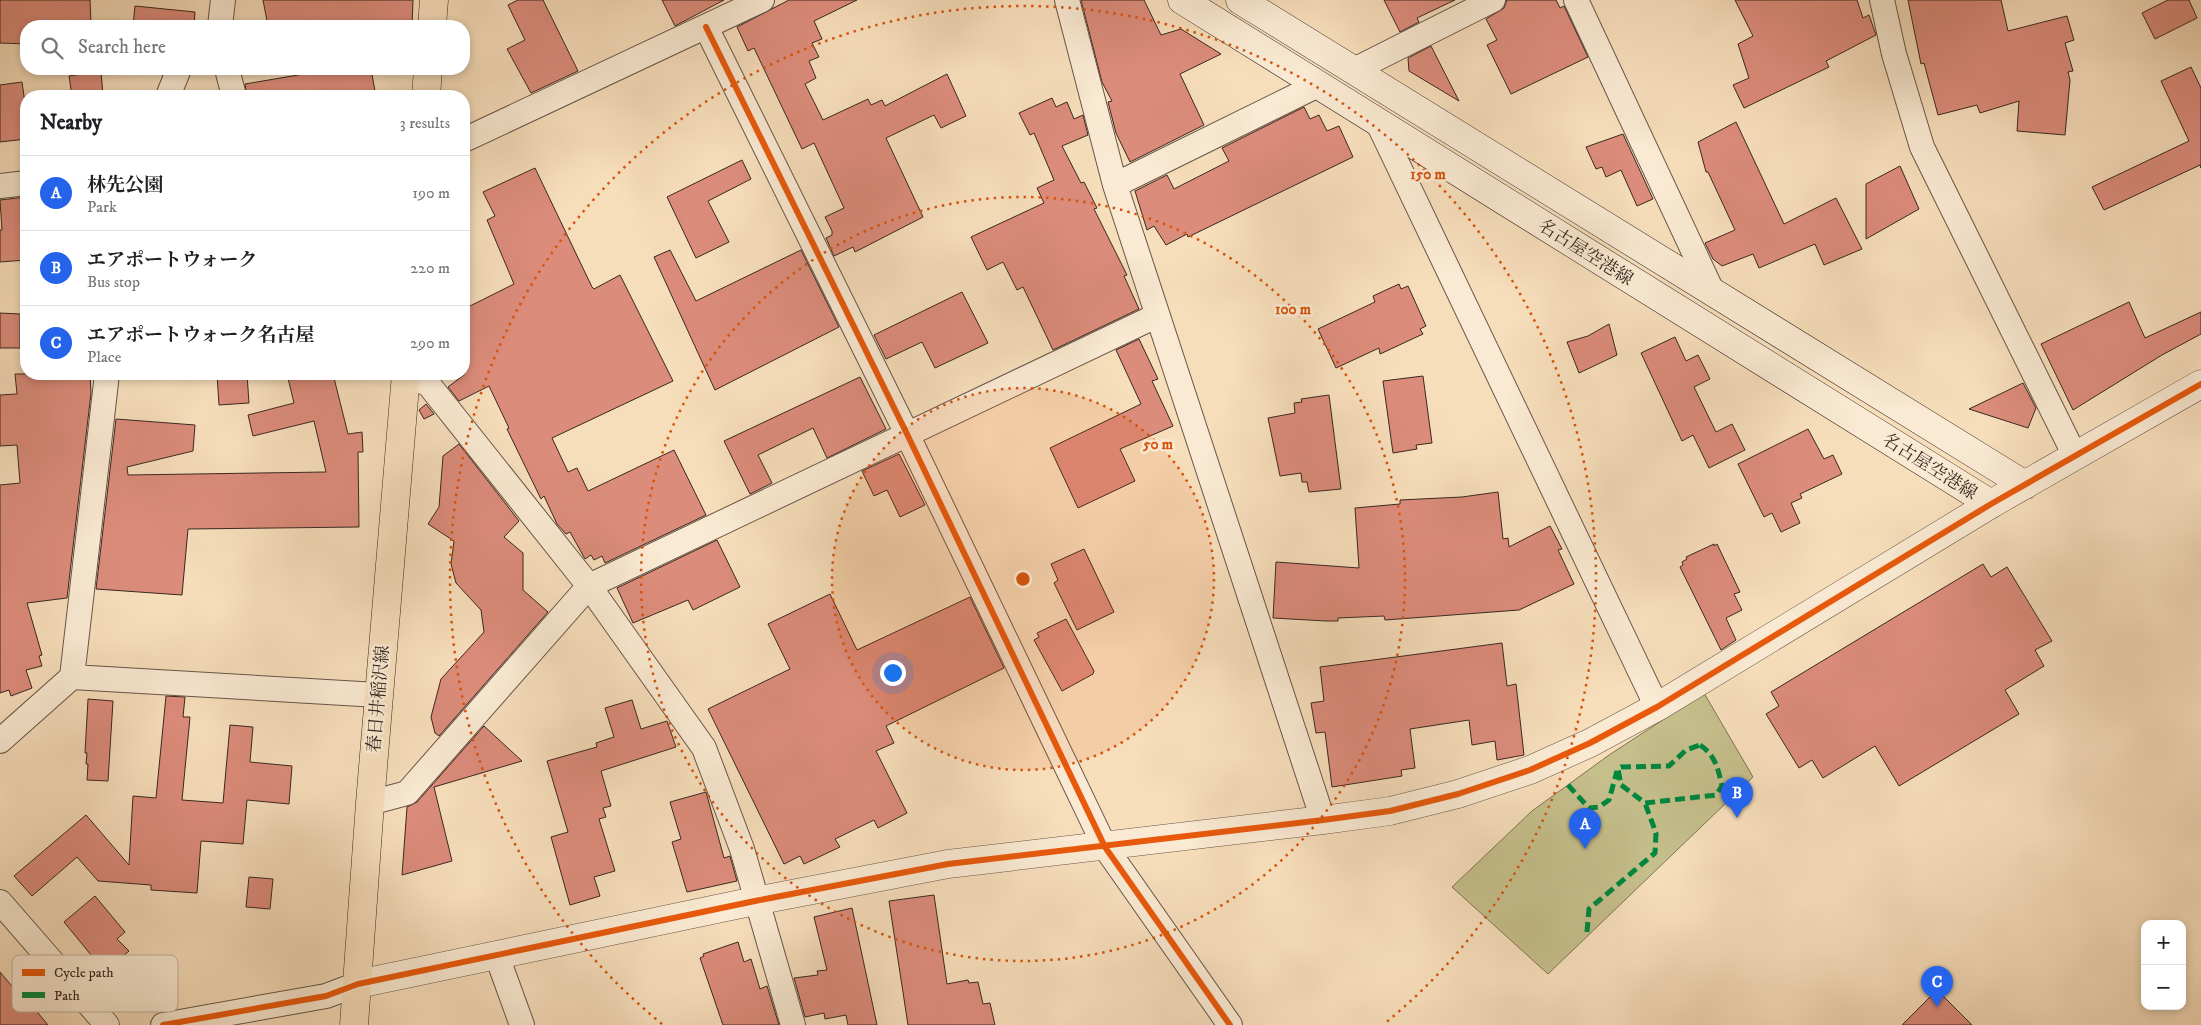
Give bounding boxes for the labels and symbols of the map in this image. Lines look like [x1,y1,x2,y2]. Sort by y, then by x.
text: 150 m [1410,165,1446,184]
street label: 名古屋空港線 [1534,215,1637,291]
text: 100 m [1275,300,1312,319]
street label: 名古屋空港線 [1878,429,1981,505]
text: 50 m [1142,435,1174,454]
centre of rings [1014,570,1032,588]
street label: 春日井稲沢線 [363,644,395,754]
your location [880,660,906,686]
pin: B [1721,777,1753,818]
pin: A [1569,808,1601,849]
legend [12,955,178,1012]
text: Cycle path [54,964,114,982]
pin: C [1921,966,1953,1007]
text: Path [54,987,81,1005]

